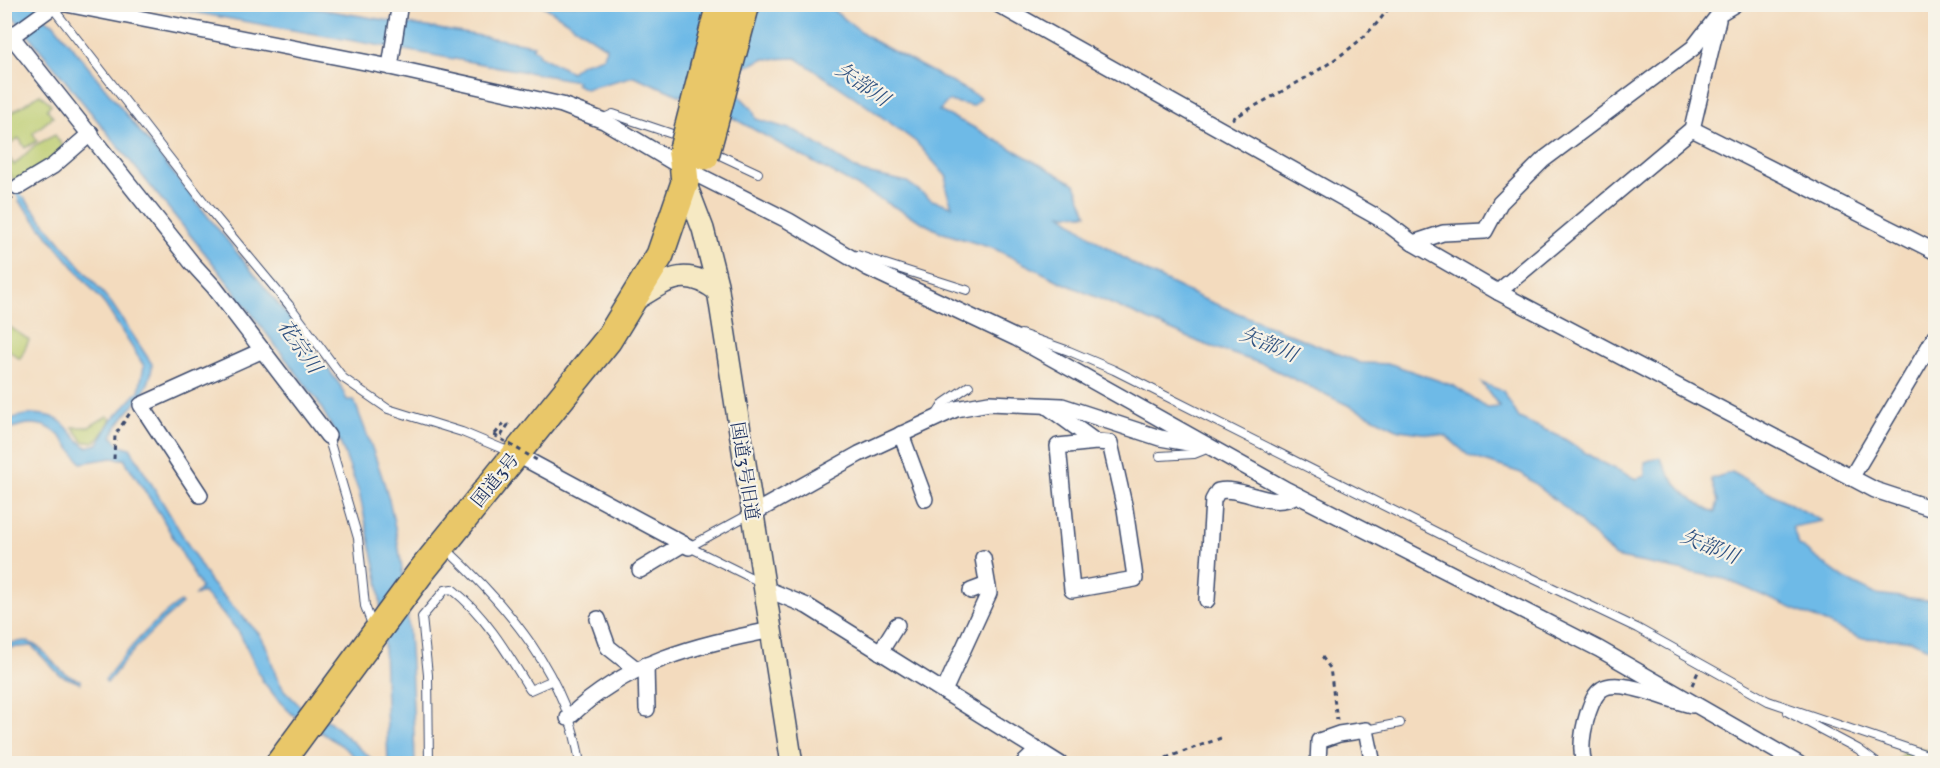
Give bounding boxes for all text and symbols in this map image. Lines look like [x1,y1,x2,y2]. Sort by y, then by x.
water label: 矢部川 [829,57,896,115]
water label: 花宗川 [270,315,328,381]
water label: 矢部川 [1235,321,1303,371]
street label: 国道3号旧道 [723,420,764,522]
street label: 国道3号 [467,449,526,513]
water label: 矢部川 [1676,524,1744,573]

